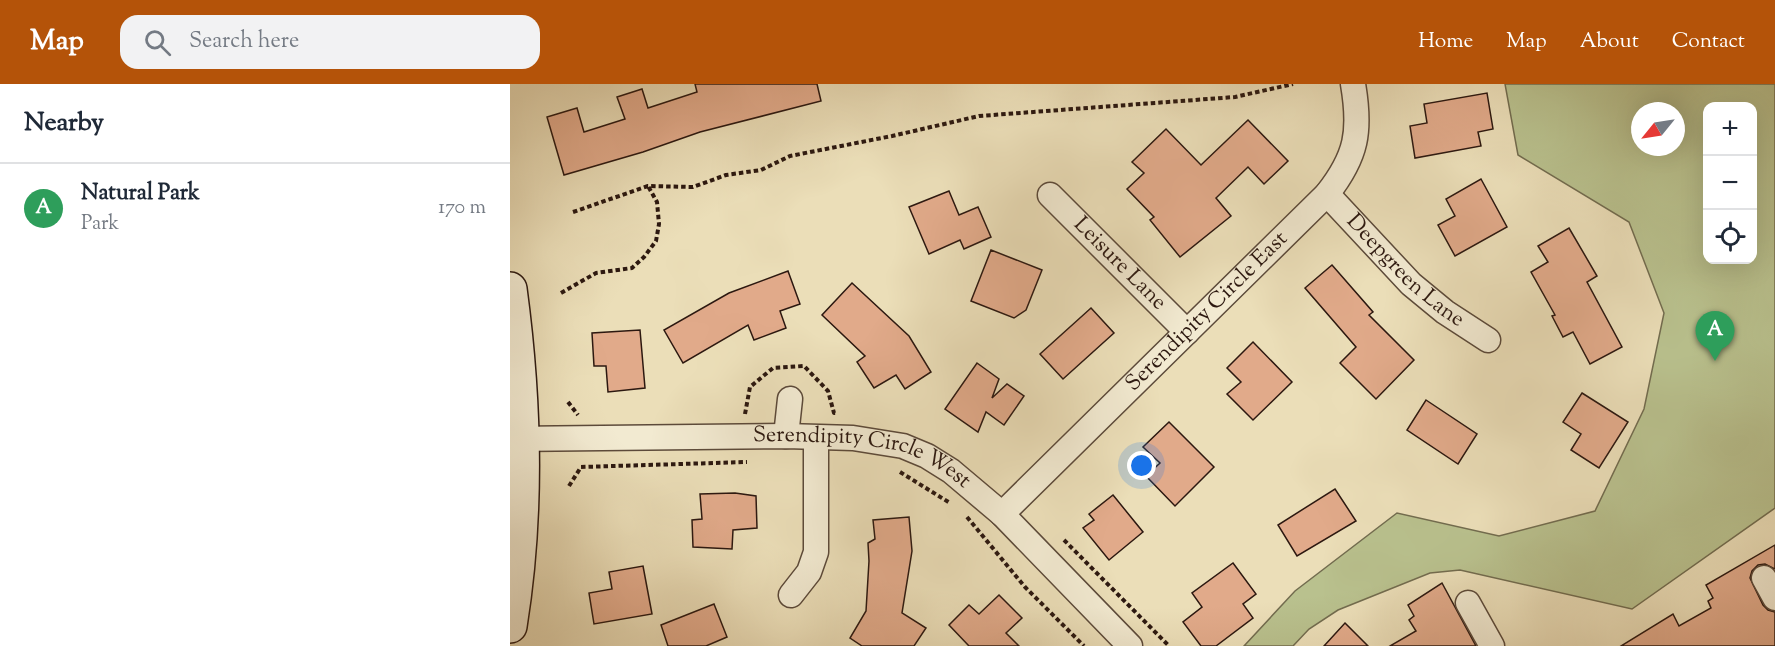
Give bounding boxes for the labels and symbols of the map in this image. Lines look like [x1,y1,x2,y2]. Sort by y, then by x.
north arrow [1631,102,1685,156]
street label: Deepgreen Lane [1338,207,1470,336]
street label: Leisure Lane [1065,210,1173,318]
street label: Serendipity Circle East [1119,224,1296,399]
pin: A [1696,312,1734,361]
street label: Serendipity Circle West [753,420,978,497]
your location [1127,451,1156,480]

